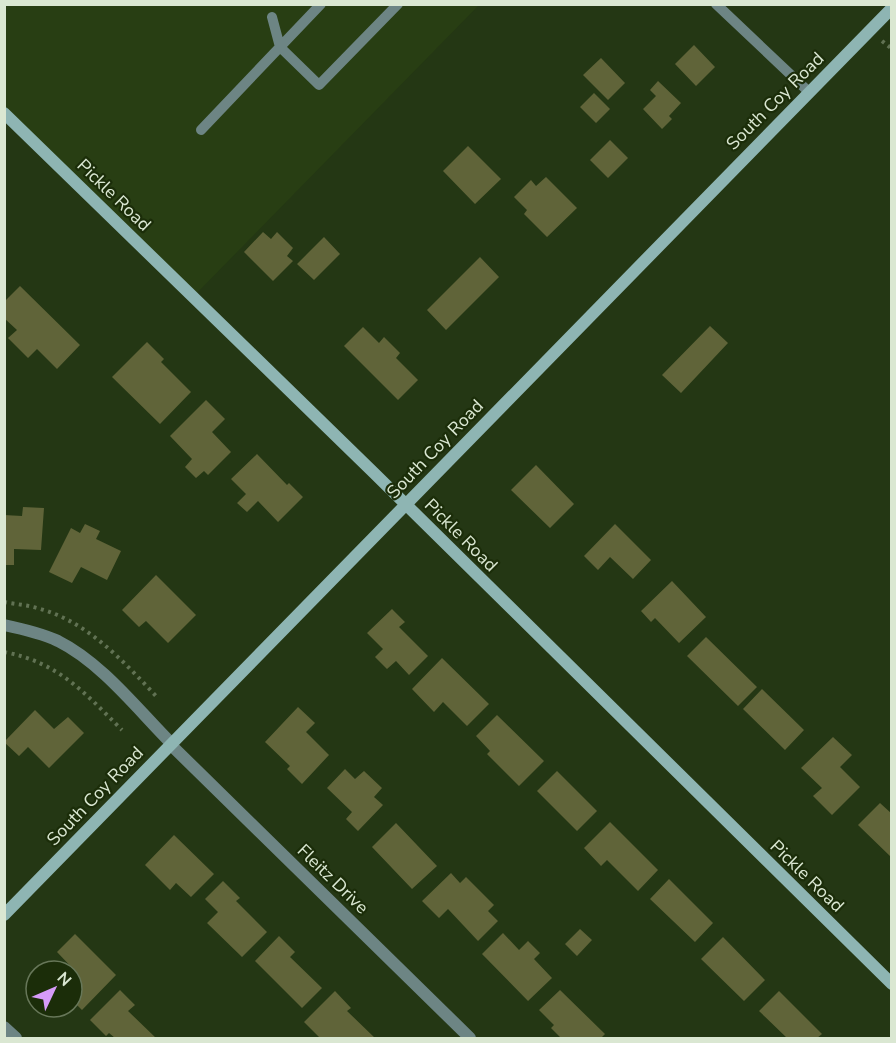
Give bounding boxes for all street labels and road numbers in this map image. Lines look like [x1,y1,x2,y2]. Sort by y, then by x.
street label: South Coy Road [721,47,829,155]
street label: Pickle Road [72,154,156,236]
street label: South Coy Road [381,394,489,504]
street label: Pickle Road [419,493,503,577]
street label: South Coy Road [41,741,149,851]
street label: Pickle Road [765,835,849,917]
street label: Fleitz Drive [292,839,374,919]

